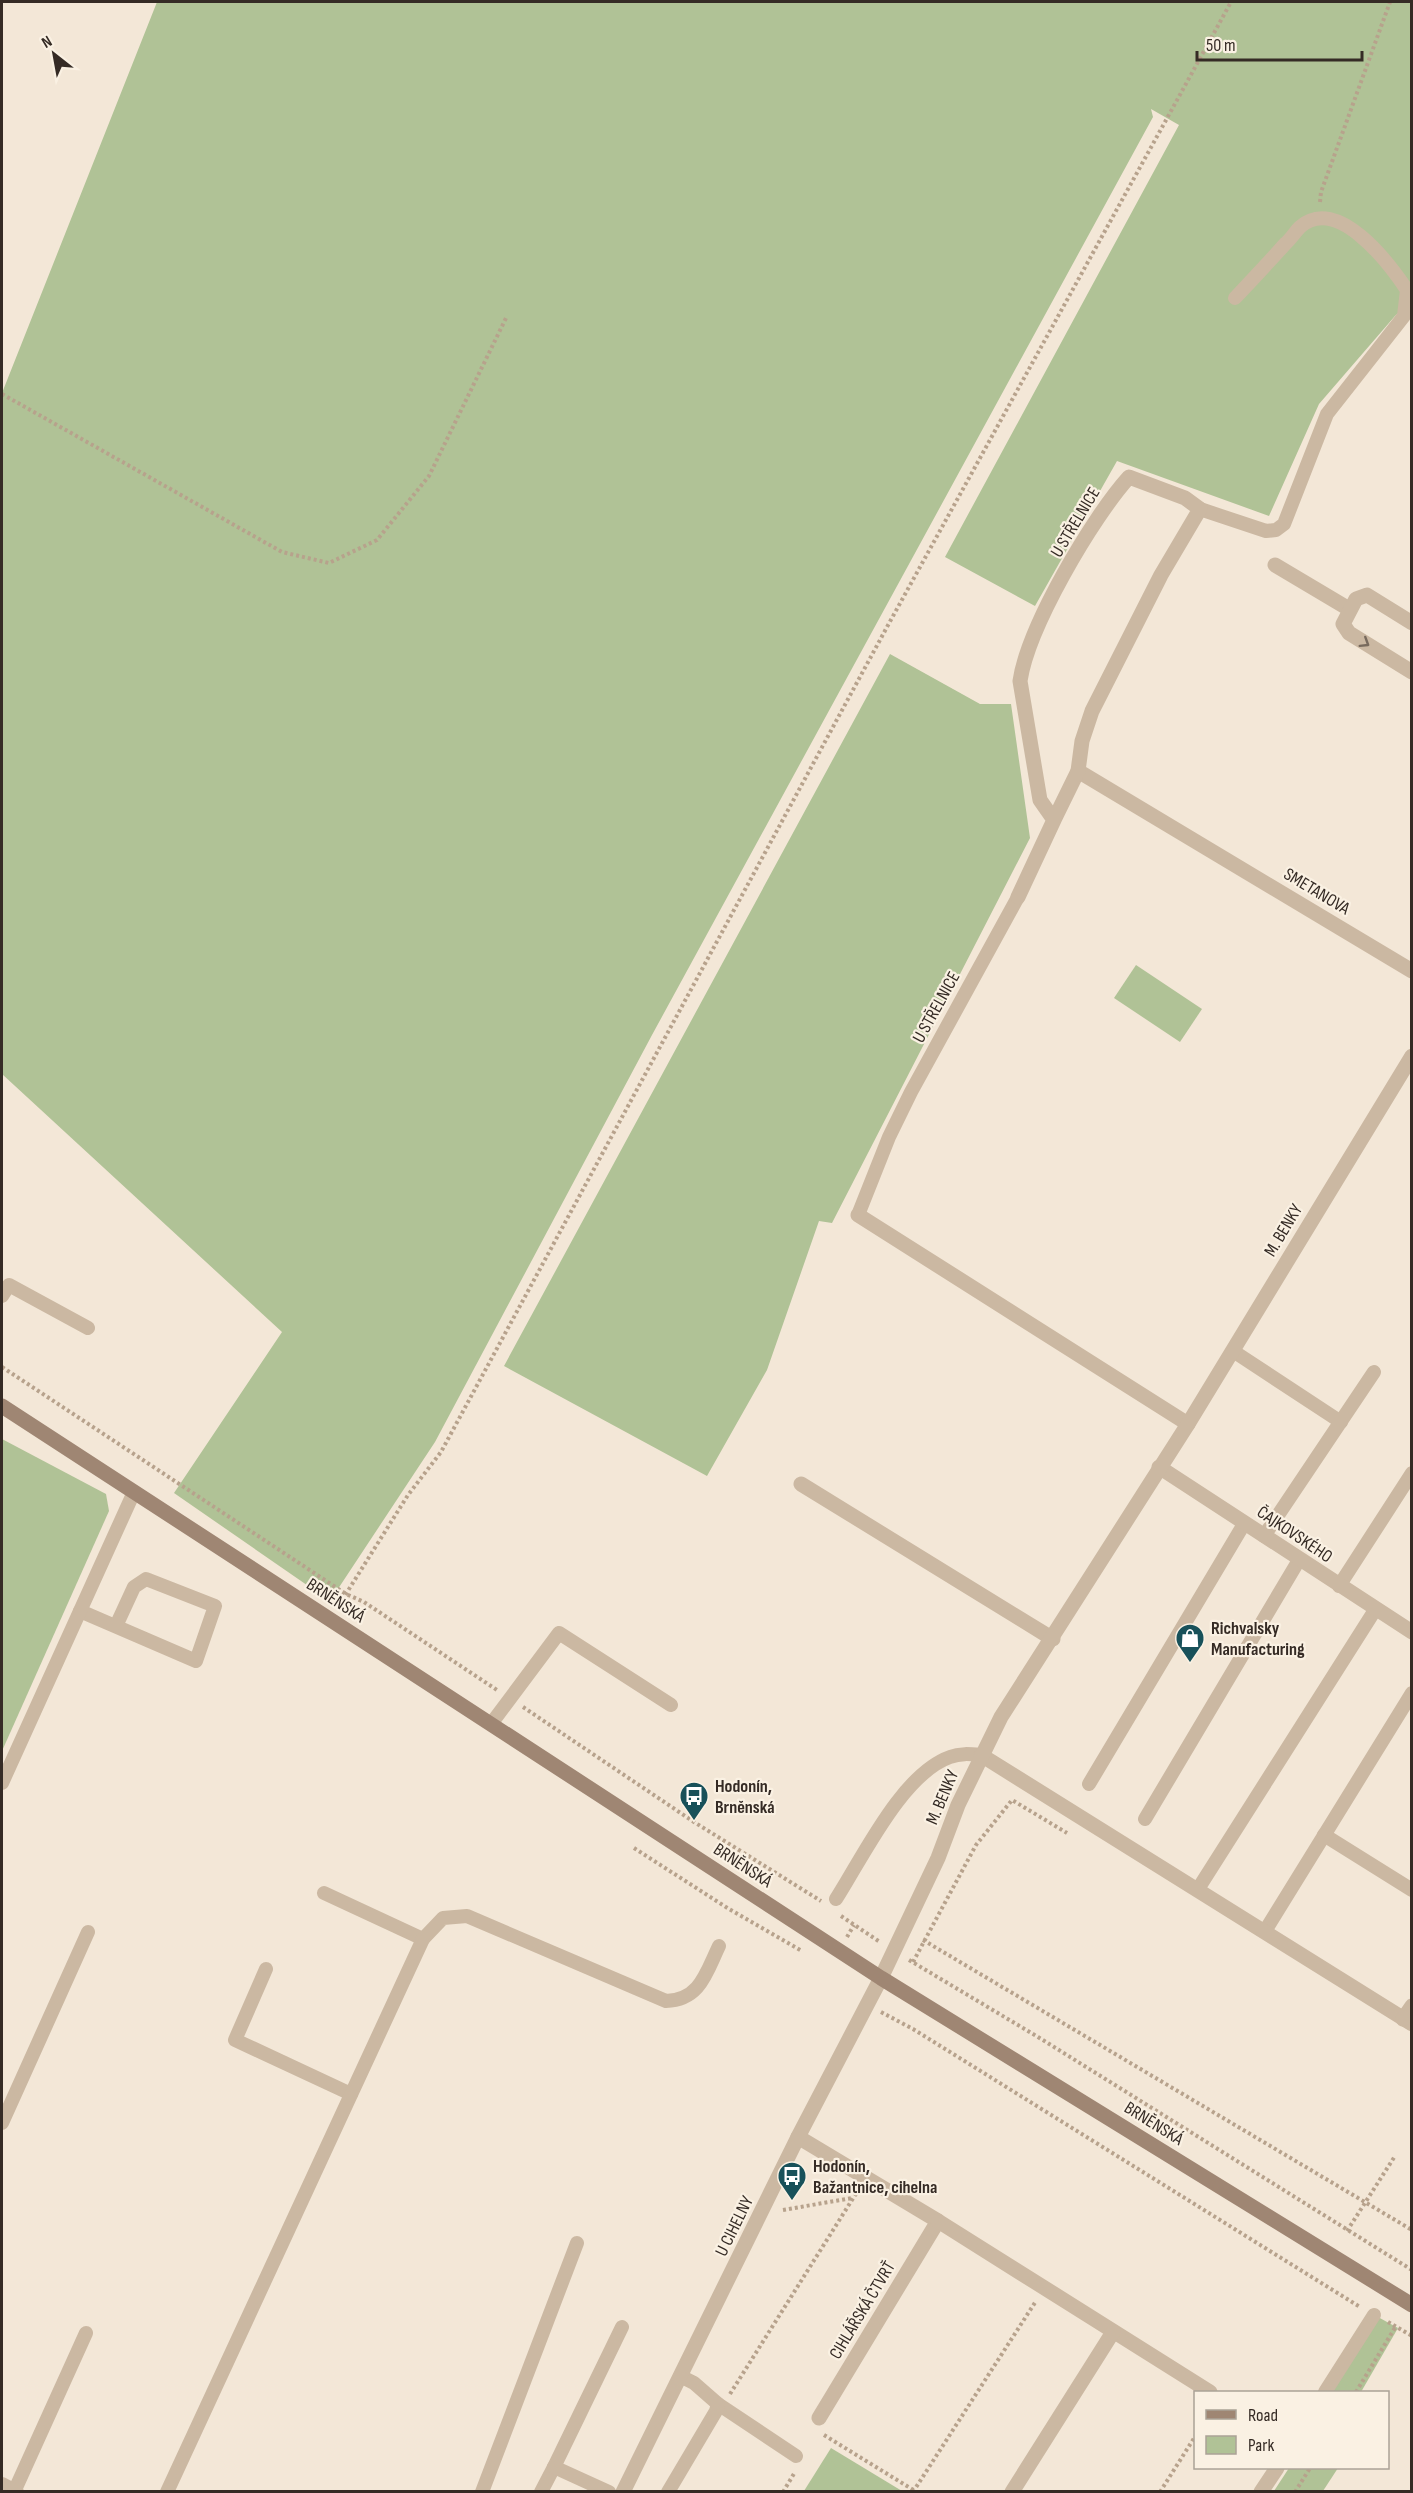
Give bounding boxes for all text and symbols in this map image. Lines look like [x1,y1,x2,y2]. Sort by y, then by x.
north arrow [24,24,84,84]
scale bar [1197,24,1362,62]
text: N [38,32,56,53]
text: 50 m [1206,35,1236,56]
street label: U STŘELNICE [1046,483,1105,561]
one-way arrow [1359,636,1369,648]
street label: SMETANOVA [1280,864,1354,919]
street label: U STŘELNICE [908,968,965,1046]
street label: M. BENKY [1260,1200,1307,1260]
street label: ČAJKOVSKÉHO [1253,1502,1336,1567]
street label: BRNĚNSKÁ [302,1574,369,1627]
place label: Richvalsky Manufacturing [1211,1618,1305,1660]
shop icon: Richvalsky Manufacturing [1174,1622,1206,1664]
street label: M. BENKY [922,1766,964,1828]
place label: Hodonín, Brněnská [715,1776,775,1818]
bus stop icon: Hodonín, Brněnská [678,1780,710,1822]
street label: BRNĚNSKÁ [709,1839,776,1892]
street label: BRNĚNSKÁ [1120,2097,1187,2150]
place label: Hodonín, Bažantnice, cihelna [813,2156,937,2198]
bus stop icon: Hodonín, Bažantnice, cihelna [776,2160,808,2202]
street label: U CIHELNY [711,2192,758,2260]
street label: CIHLÁŘSKÁ ČTVRŤ [825,2258,900,2363]
legend [1194,2391,1389,2469]
text: Road [1248,2405,1278,2426]
text: Park [1248,2435,1274,2456]

